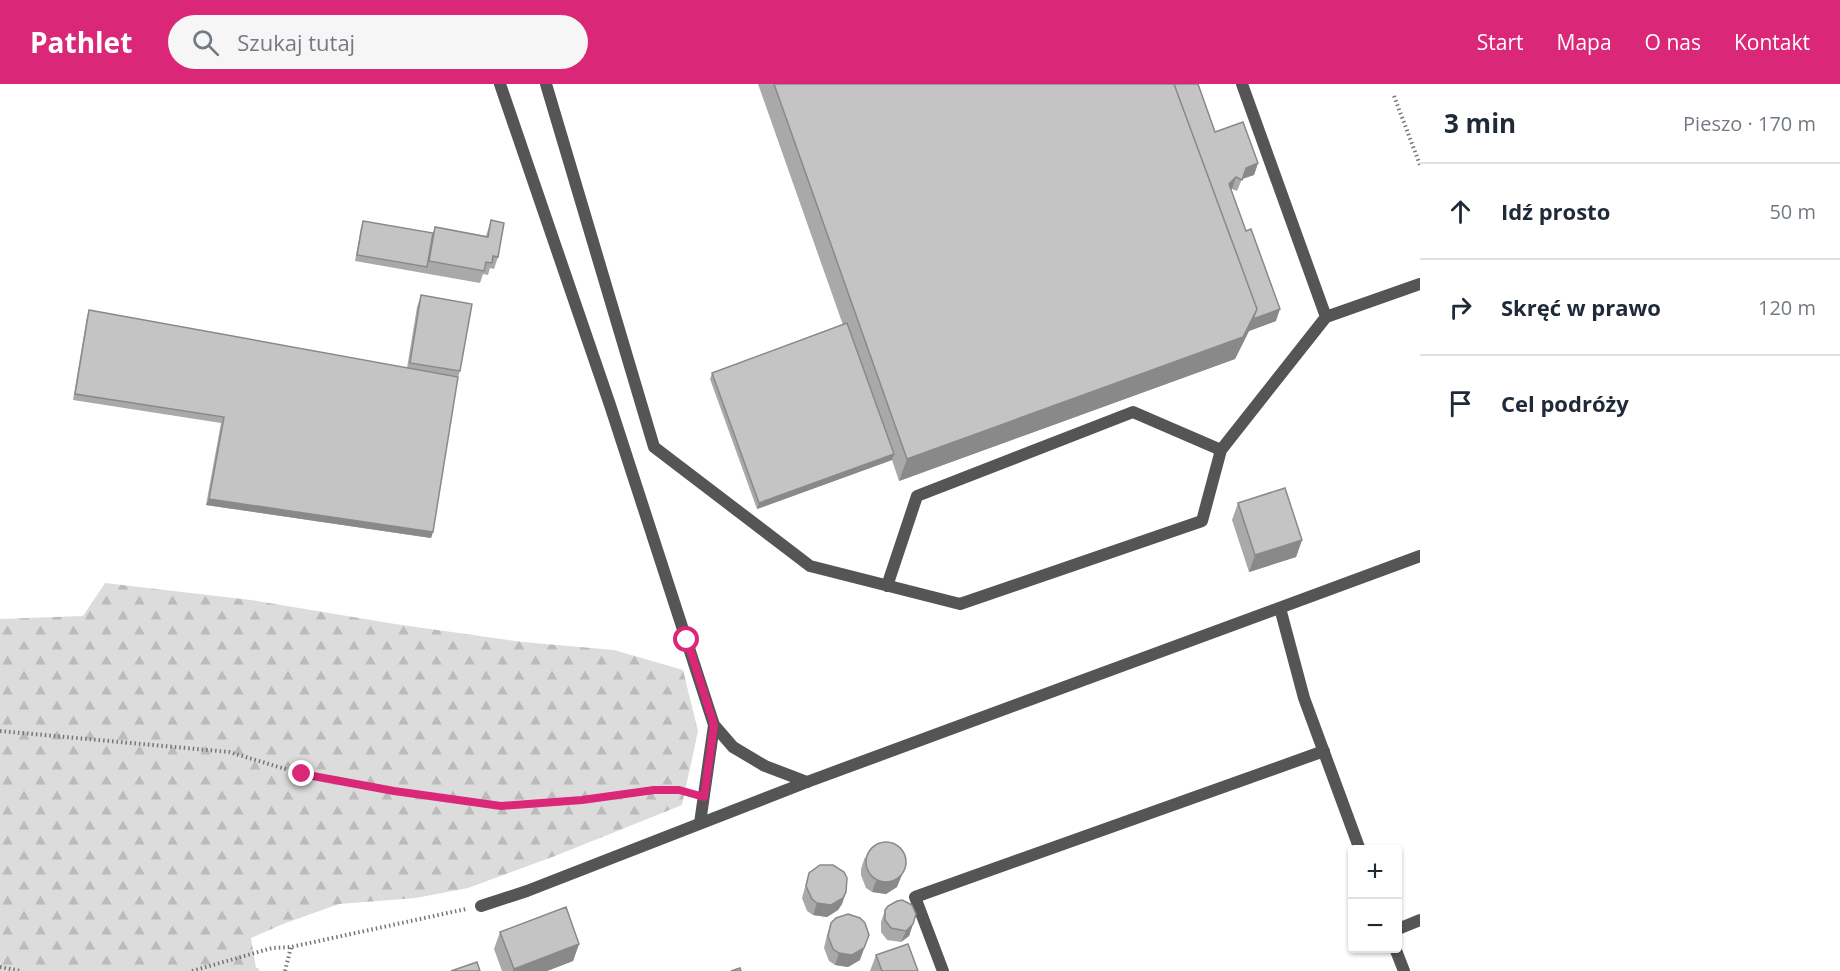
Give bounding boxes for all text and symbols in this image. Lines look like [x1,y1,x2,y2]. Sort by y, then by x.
search box [168,15,588,69]
text: Pathlet [30,23,132,61]
icon: search [189,26,222,59]
text: Szukaj tutaj [237,27,355,57]
text: Start [1477,28,1524,56]
text: Mapa [1557,28,1612,56]
text: O nas [1645,28,1701,56]
text: Kontakt [1734,28,1810,56]
text: 3 min [1444,105,1516,141]
text: Pieszo · 170 m [1683,110,1816,137]
icon: ahead [1444,195,1477,228]
text: Idź prosto [1501,196,1610,226]
text: 50 m [1769,198,1816,225]
icon: right [1444,291,1477,324]
text: Skręć w prawo [1501,292,1661,322]
text: 120 m [1758,294,1816,321]
icon: arrive [1444,387,1477,420]
text: Cel podróży [1501,388,1629,418]
route start [673,626,699,652]
route end [288,760,314,786]
map controls [1348,845,1402,953]
button: + [1348,845,1402,899]
button: − [1348,899,1402,953]

